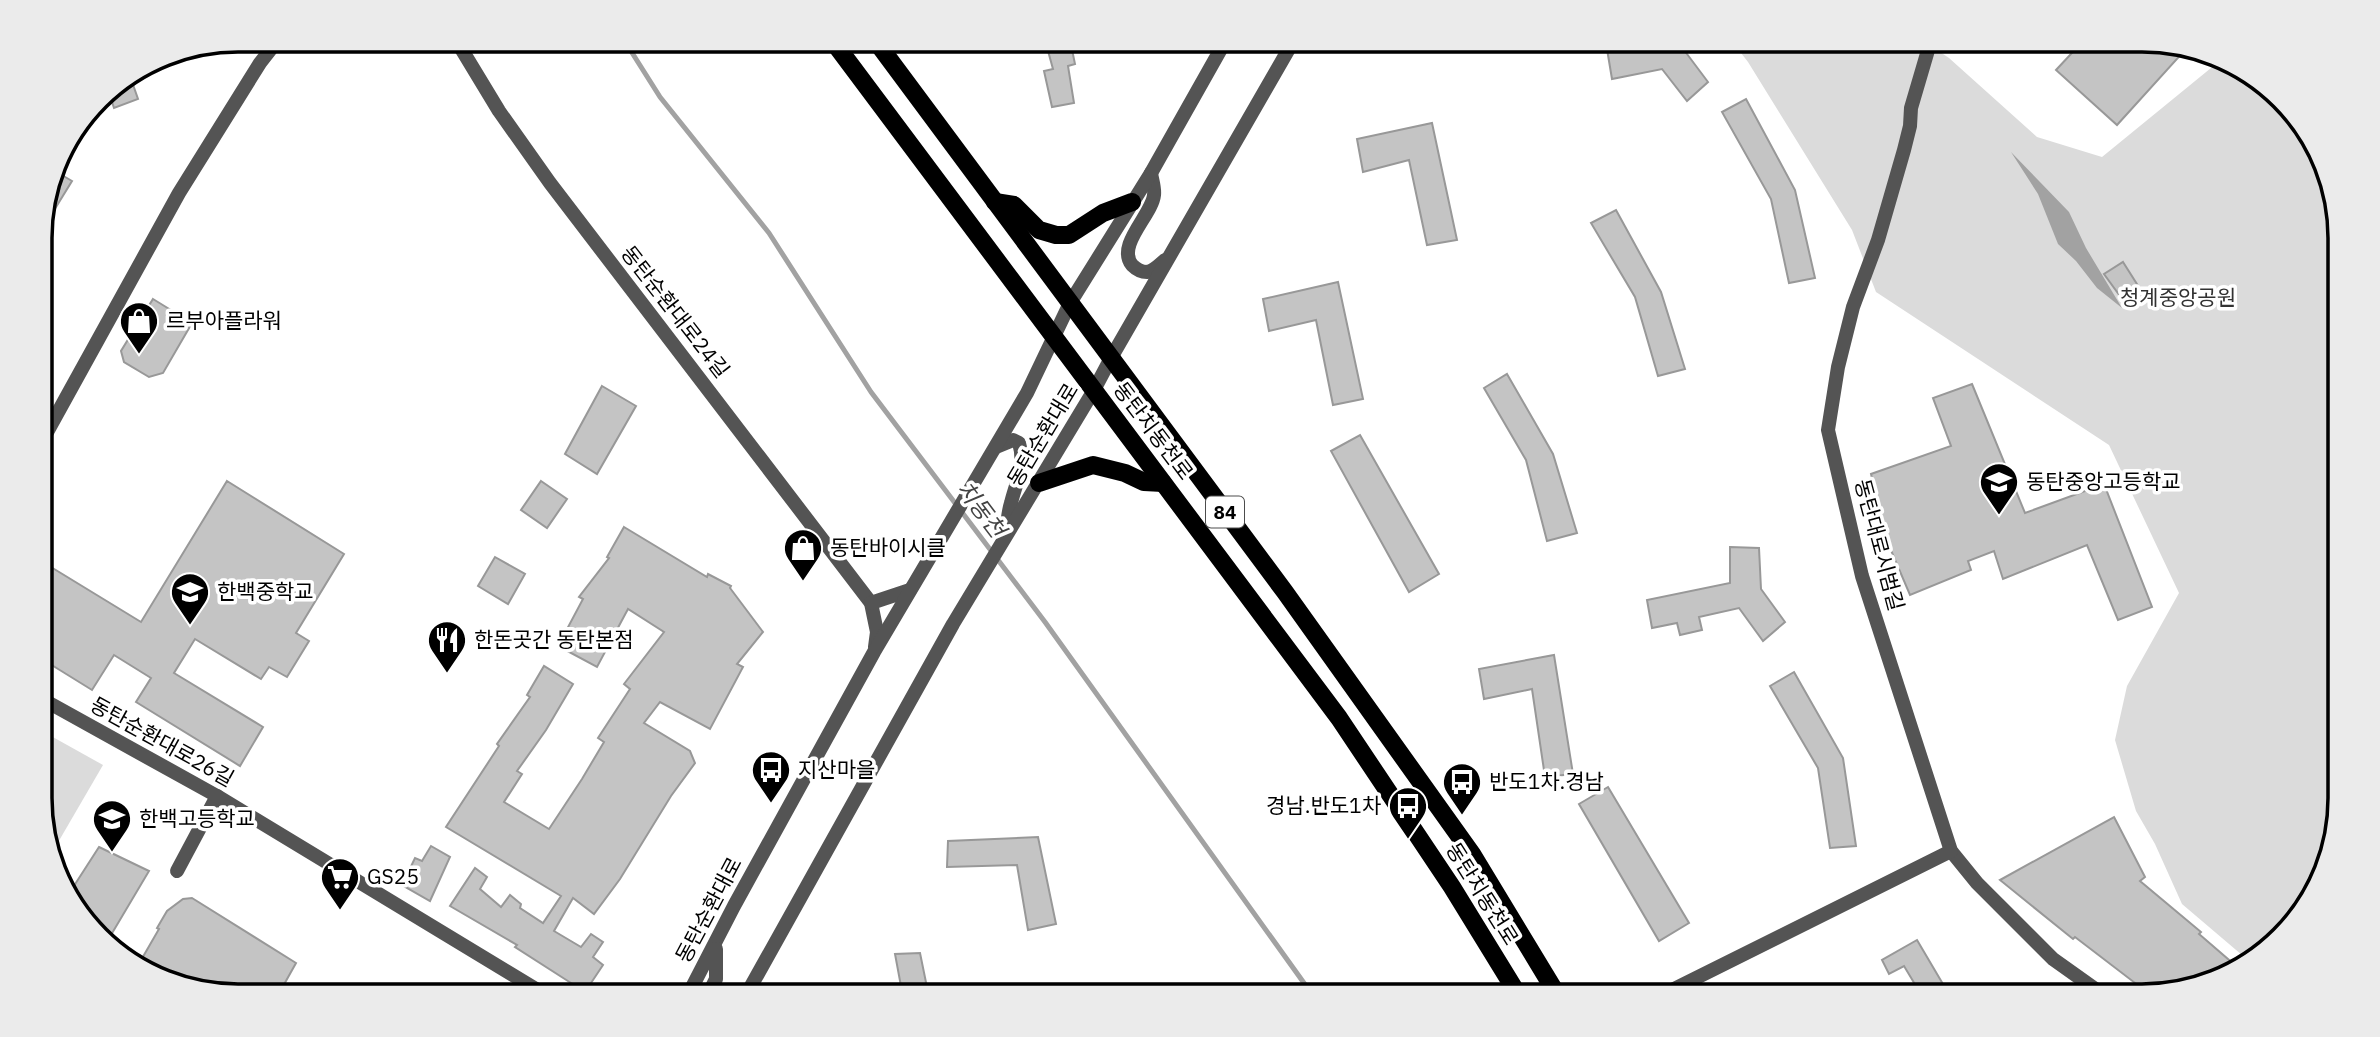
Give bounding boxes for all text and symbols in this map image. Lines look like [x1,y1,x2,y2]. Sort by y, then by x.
street label: 동탄순환대로24길 [615,240,736,383]
park label: 청계중앙공원 [2120,283,2236,311]
shop icon: 르부아플라워 [118,300,160,355]
place label: 르부아플라워 [166,306,282,334]
street label: 동탄치동천로 [1108,376,1200,485]
street label: 동탄순환대로 [1000,378,1084,491]
school or university icon: 동탄중앙고등학교 [1978,461,2020,516]
place label: 동탄중앙고등학교 [2026,467,2181,495]
water label: 치동천 [951,474,1015,545]
street label: 동탄대로시범길 [1849,476,1911,614]
road number: 84 [1206,496,1244,527]
shop icon: 동탄바이시클 [782,527,824,582]
place label: 동탄바이시클 [830,533,946,561]
school or university icon: 한백중학교 [169,571,211,626]
place label: 한백중학교 [217,577,314,605]
restaurant icon: 한돈곳간 동탄본점 [426,619,468,674]
place label: 한돈곳간 동탄본점 [474,625,634,653]
street label: 동탄순환대로26길 [86,690,239,792]
bus stop icon: 지산마을 [750,749,792,804]
place label: 지산마을 [798,755,875,783]
bus stop icon: 반도1차.경남 [1441,761,1483,816]
place label: 반도1차.경남 [1489,767,1604,795]
bus stop icon: 경남.반도1차 [1387,785,1429,840]
place label: 경남.반도1차 [1266,791,1381,819]
school or university icon: 한백고등학교 [91,798,133,853]
place label: 한백고등학교 [139,804,255,832]
street label: 동탄치동천로 [1440,837,1525,950]
street label: 동탄순환대로 [669,852,748,967]
supermarket icon: GS25 [319,856,361,911]
place label: GS25 [367,862,419,890]

